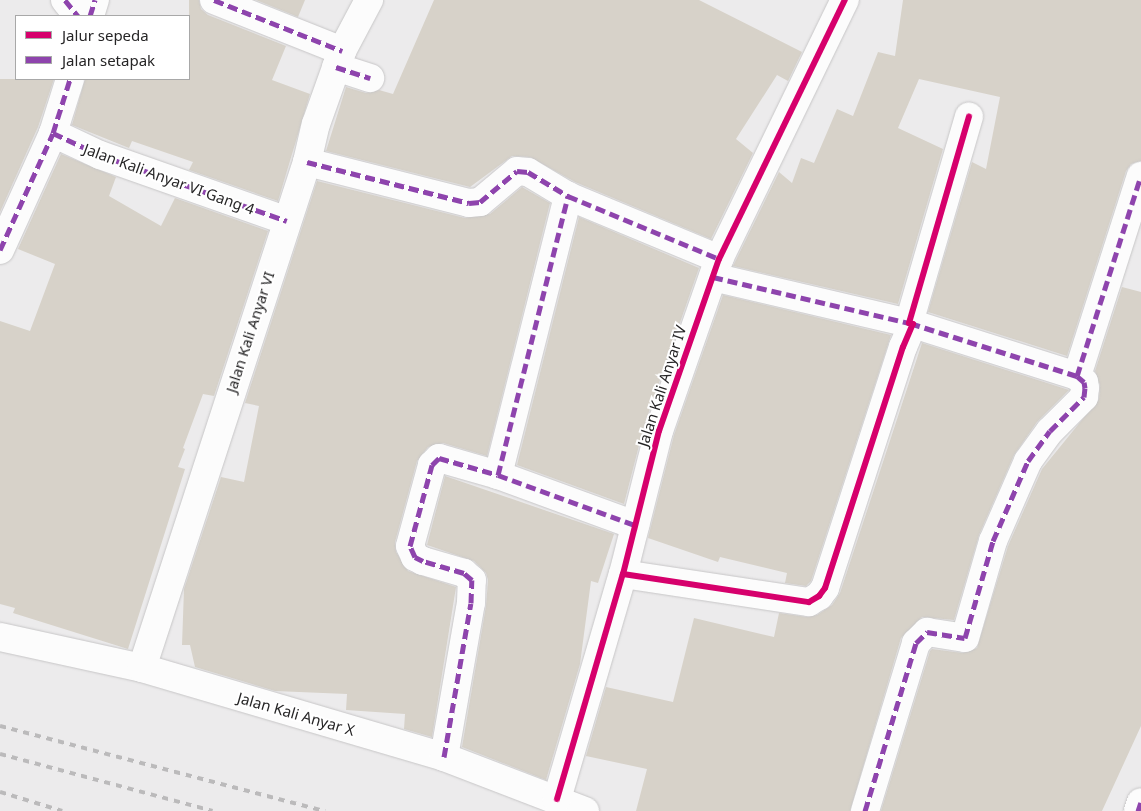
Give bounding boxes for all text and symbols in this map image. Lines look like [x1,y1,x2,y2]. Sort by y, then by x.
legend [15,15,190,80]
text: Jalur sepeda [62,25,149,45]
text: Jalan setapak [62,50,155,70]
street label: Jalan Kali Anyar VI Gang 4 [81,140,257,218]
street label: Jalan Kali Anyar VI [222,269,278,395]
street label: Jalan Kali Anyar IV [634,323,690,449]
street label: Jalan Kali Anyar X [235,689,357,739]

